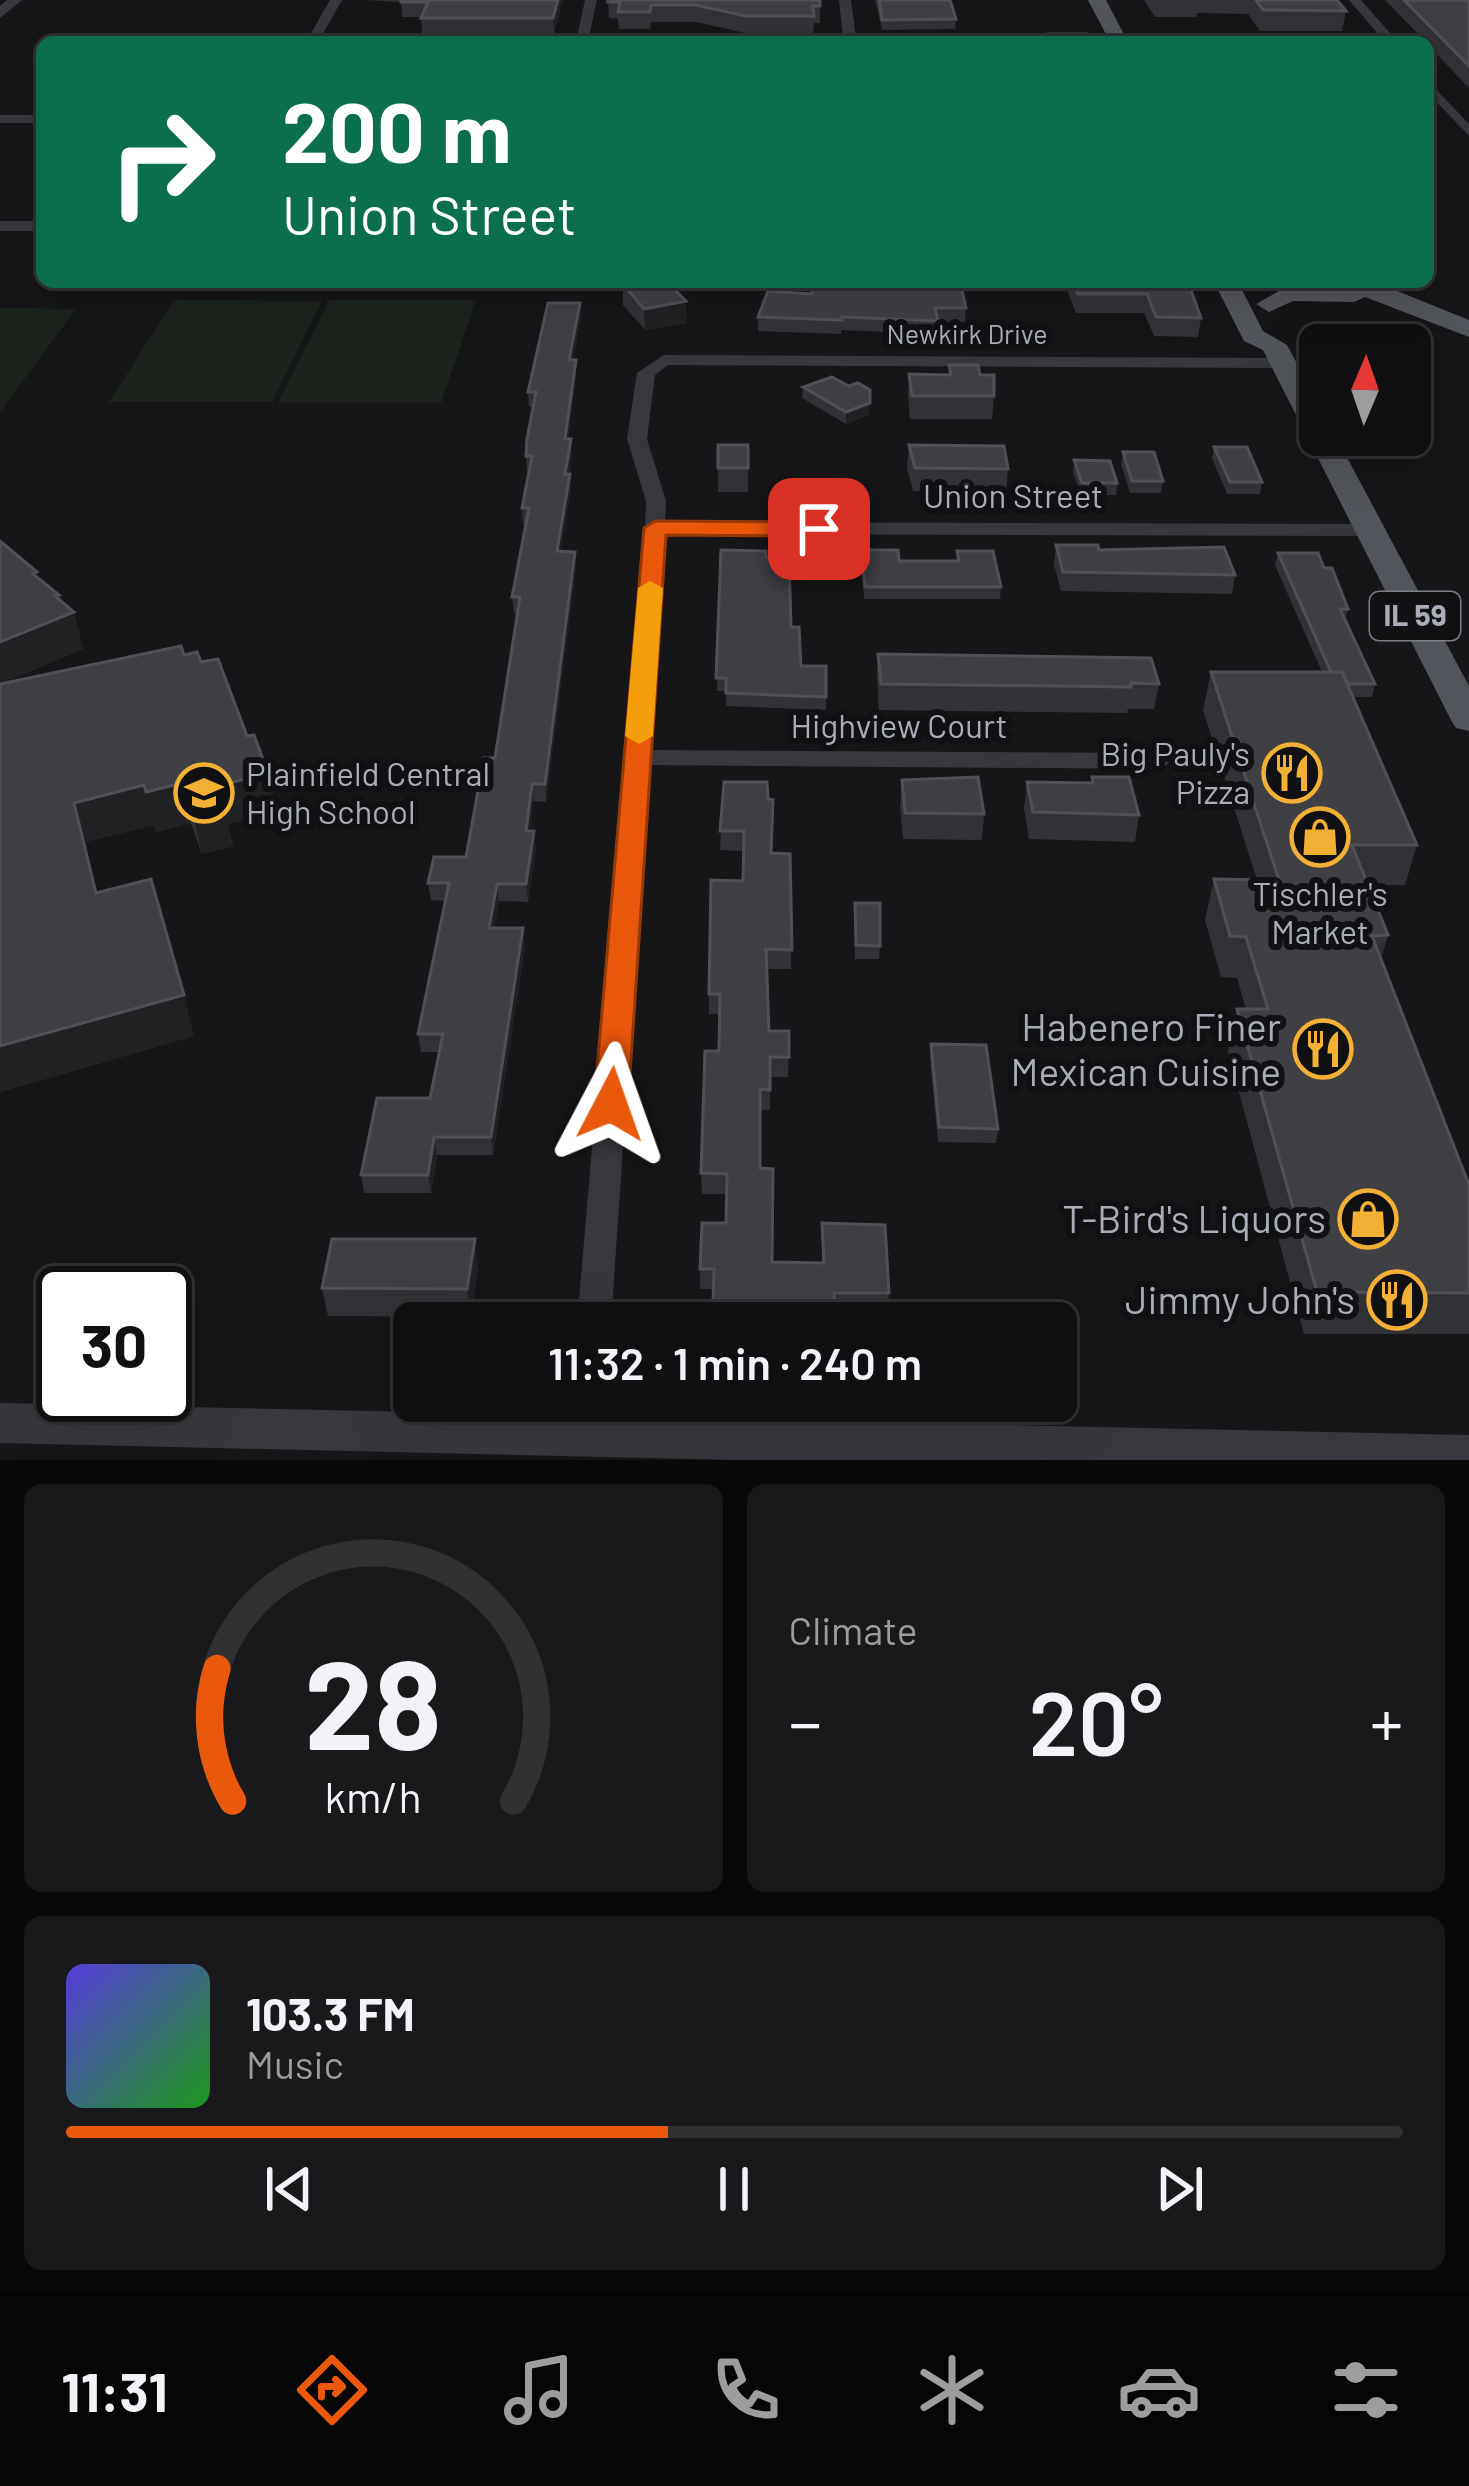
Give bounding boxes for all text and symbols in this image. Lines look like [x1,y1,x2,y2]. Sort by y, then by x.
text: 200 m [282,79,512,180]
icon: right [84,84,240,240]
text: Union Street [282,181,577,246]
street label: Newkirk Drive [886,317,1048,349]
north arrow [1299,324,1431,456]
map controls [1299,324,1431,456]
street label: Union Street [923,475,1103,515]
pin [768,478,870,580]
icon: arrive [786,496,852,562]
road number: IL 59 [1370,592,1460,640]
street label: Highview Court [791,705,1007,745]
place label: Big Pauly's Pizza [1101,733,1250,811]
restaurant icon: Big Pauly's Pizza [1261,742,1323,804]
place label: Plainfield Central High School [246,753,490,831]
school or university icon: Plainfield Central High School [173,762,235,824]
shop icon: Tischler's Market [1289,806,1351,868]
place label: Tischler's Market [1252,873,1388,951]
place label: Habenero Finer Mexican Cuisine [1011,1002,1281,1094]
restaurant icon: Habenero Finer Mexican Cuisine [1292,1018,1354,1080]
position arrow [548,1041,674,1167]
shop icon: T-Bird's Liquors [1337,1188,1399,1250]
place label: T-Bird's Liquors [1062,1194,1326,1241]
speed limit sign: 30 [36,1266,192,1422]
restaurant icon: Jimmy John's [1366,1269,1428,1331]
place label: Jimmy John's [1125,1275,1355,1322]
text: 11:32 · 1 min · 240 m [548,1335,922,1389]
text: Climate [789,1606,918,1653]
text: 28 [305,1625,442,1775]
text: 20° [1028,1666,1163,1774]
text: − [789,1681,822,1760]
text: + [1370,1681,1403,1760]
text: km/h [325,1770,422,1822]
text: 103.3 FM [246,1986,415,2040]
text: Music [246,2040,344,2087]
icon: previous [256,2156,322,2222]
icon: pause [701,2156,767,2222]
icon: next [1147,2156,1213,2222]
icon: directions [290,2348,374,2432]
icon: music [497,2348,581,2432]
icon: phone [704,2348,788,2432]
icon: climate [910,2348,994,2432]
icon: car [1117,2348,1201,2432]
icon: filters [1324,2348,1408,2432]
text: 11:31 [61,2358,168,2423]

